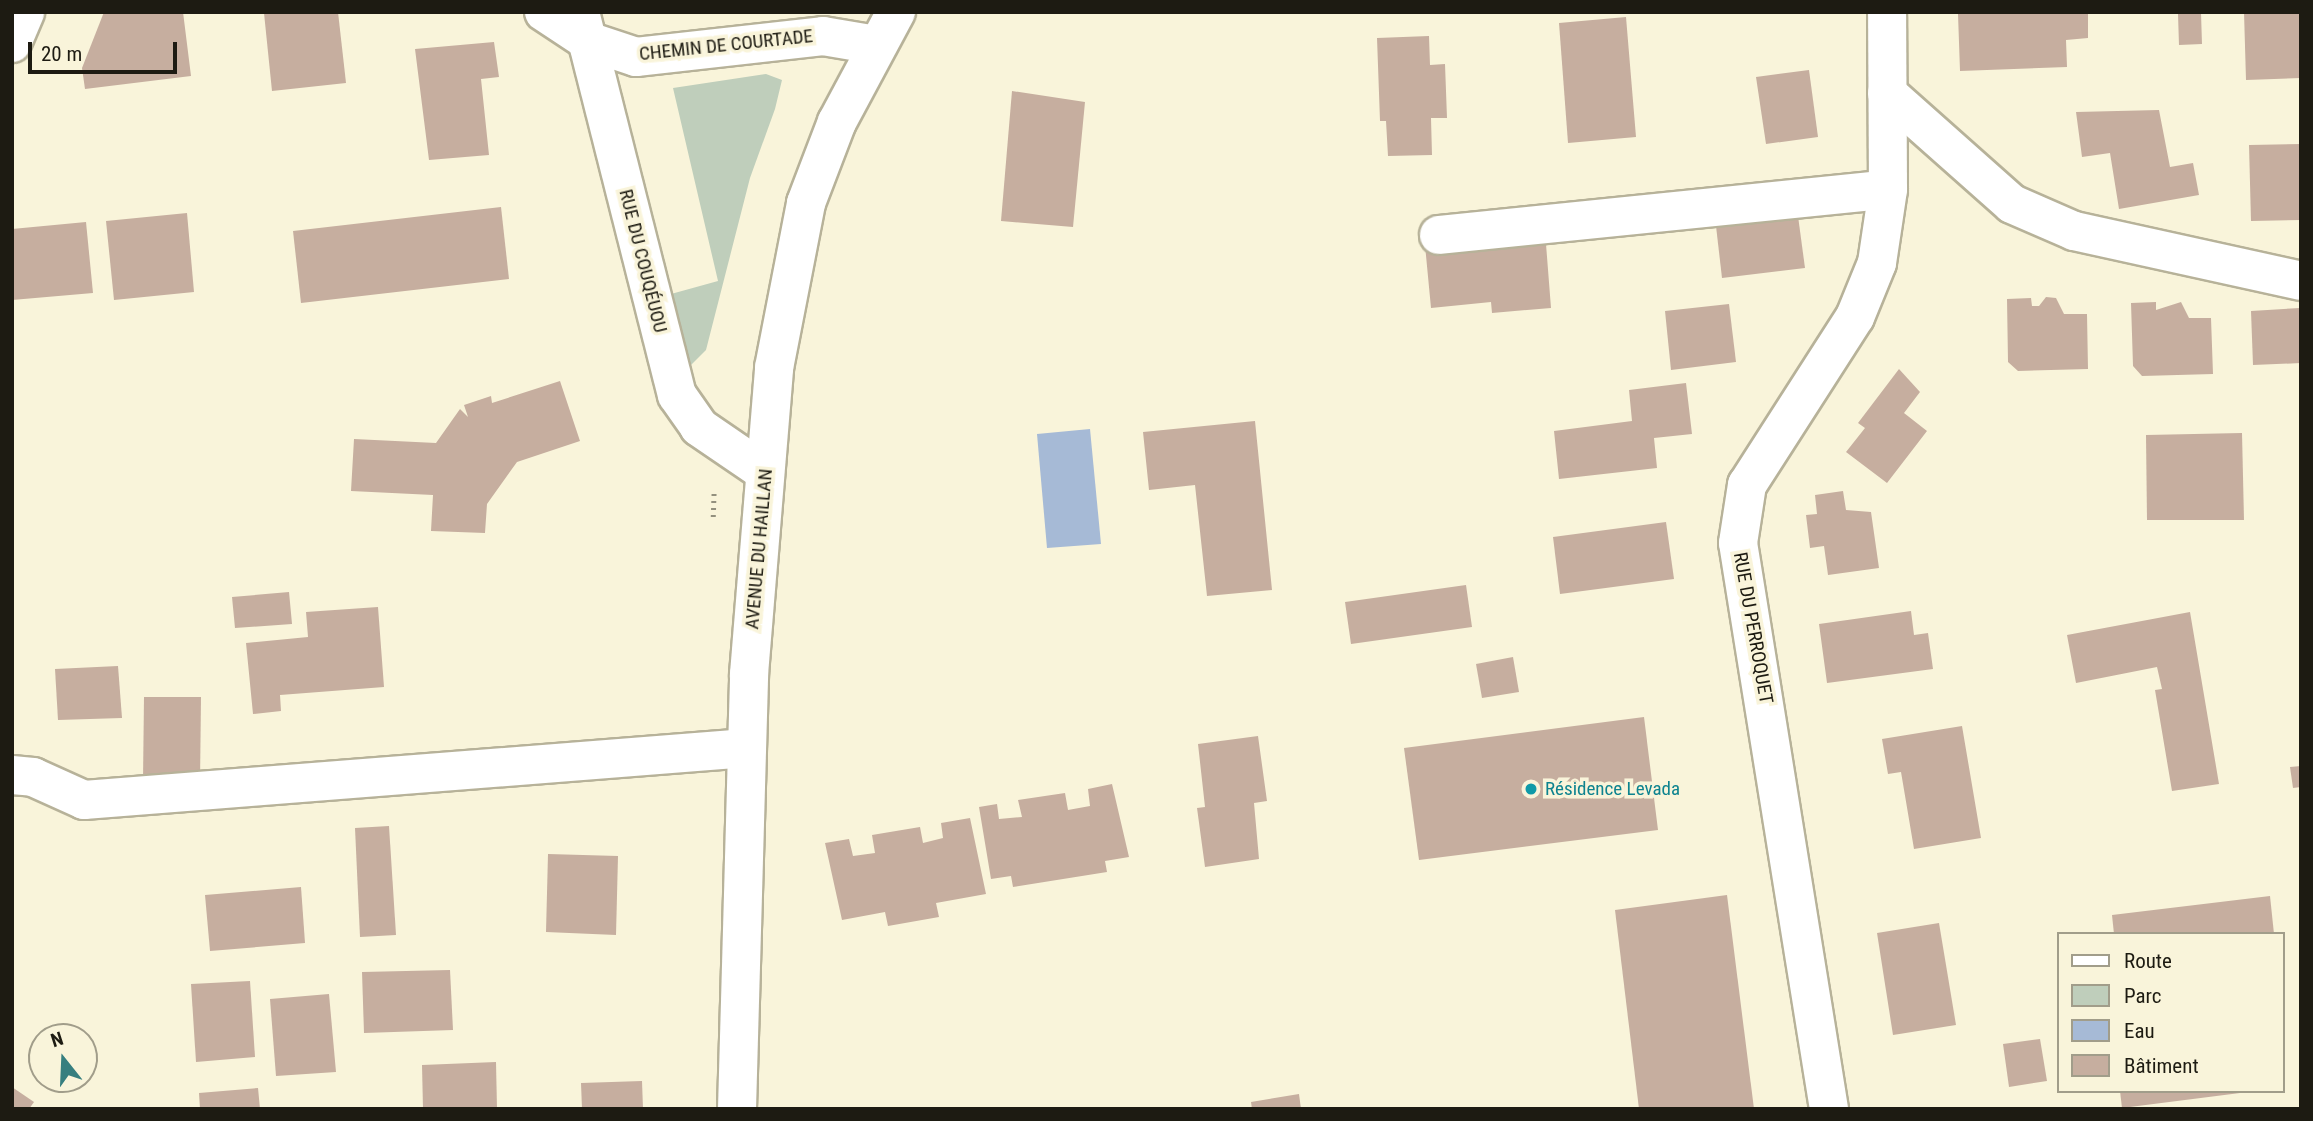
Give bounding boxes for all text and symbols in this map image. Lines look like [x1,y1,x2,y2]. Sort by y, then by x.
street label: CHEMIN DE COURTADE [638,25,814,65]
scale bar [32,28,180,72]
text: 20 m [41,42,82,66]
street label: RUE DU COUQÉUOU [614,187,672,335]
street label: AVENUE DU HAILLAN [741,468,777,630]
street label: RUE DU PERROQUET [1728,550,1778,706]
place label: Résidence Levada [1545,778,1680,800]
marker: Résidence Levada [1523,781,1539,797]
legend [2058,932,2285,1093]
text: Route [2124,949,2172,973]
text: Parc [2124,984,2162,1008]
text: Eau [2124,1019,2155,1043]
north arrow [28,1023,98,1093]
text: N [48,1027,66,1052]
text: Bâtiment [2124,1054,2199,1078]

